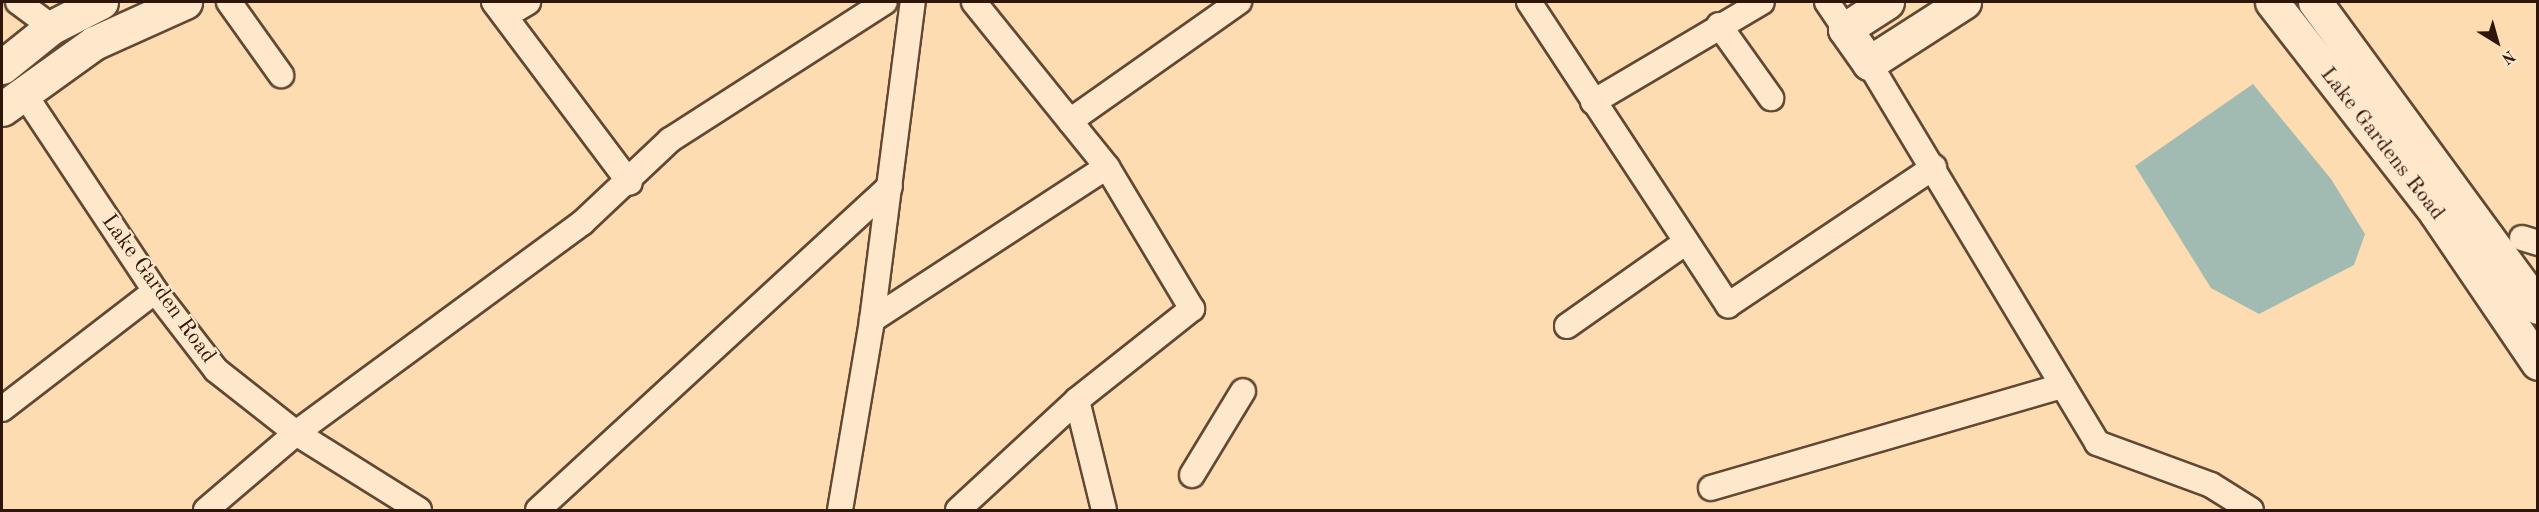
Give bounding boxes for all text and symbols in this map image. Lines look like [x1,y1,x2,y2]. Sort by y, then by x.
north arrow [2467,12,2527,72]
text: N [2498,46,2518,66]
street label: Lake Gardens Road [2314,62,2450,226]
street label: Lake Garden Road [95,209,221,369]

